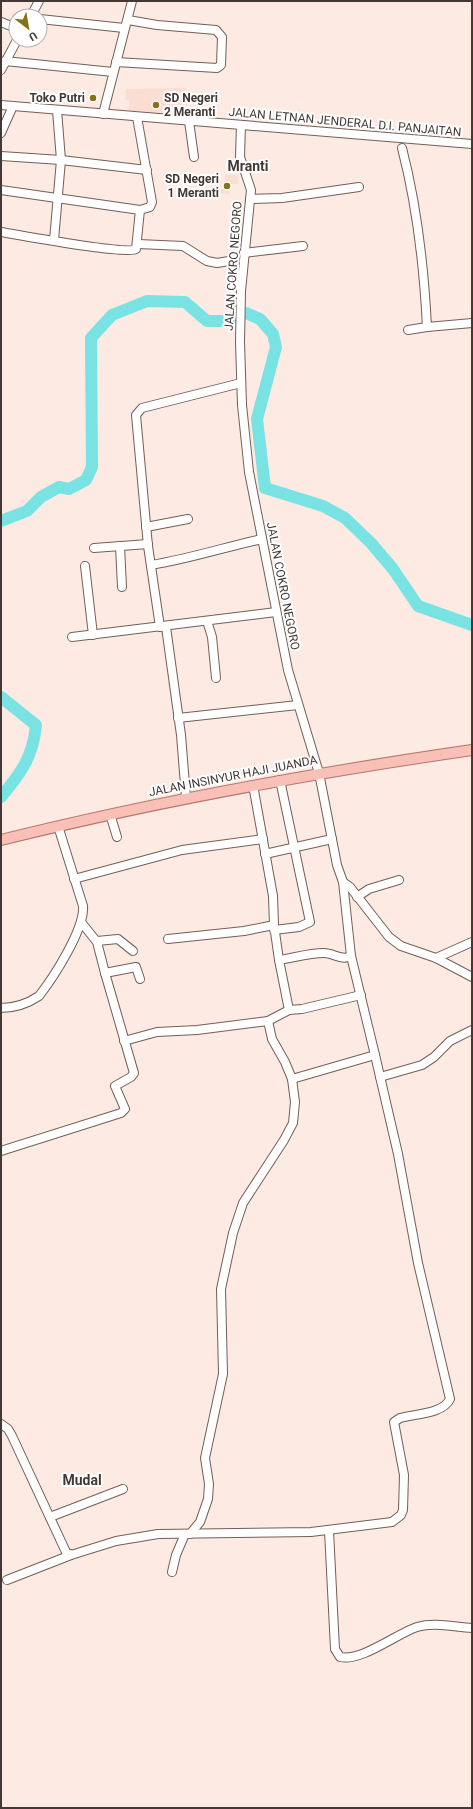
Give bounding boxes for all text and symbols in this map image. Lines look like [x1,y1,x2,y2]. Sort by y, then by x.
north arrow [8,8,48,48]
text: U [26,29,39,44]
place label: Toko Putri [30,91,85,105]
place label: SD Negeri 2 Meranti [164,91,218,119]
marker: Toko Putri [88,93,98,103]
marker: SD Negeri 2 Meranti [151,100,161,110]
street label: JALAN LETNAN JENDERAL D.I. PANJAITAN [228,105,462,139]
district label: Mranti [228,158,268,174]
place label: SD Negeri 1 Meranti [165,172,219,200]
marker: SD Negeri 1 Meranti [222,181,232,191]
street label: JALAN COKRO NEGORO [221,201,245,331]
street label: JALAN COKRO NEGORO [264,521,302,651]
street label: JALAN INSINYUR HAJI JUANDA [148,753,319,799]
district label: Mudal [62,1472,102,1488]

